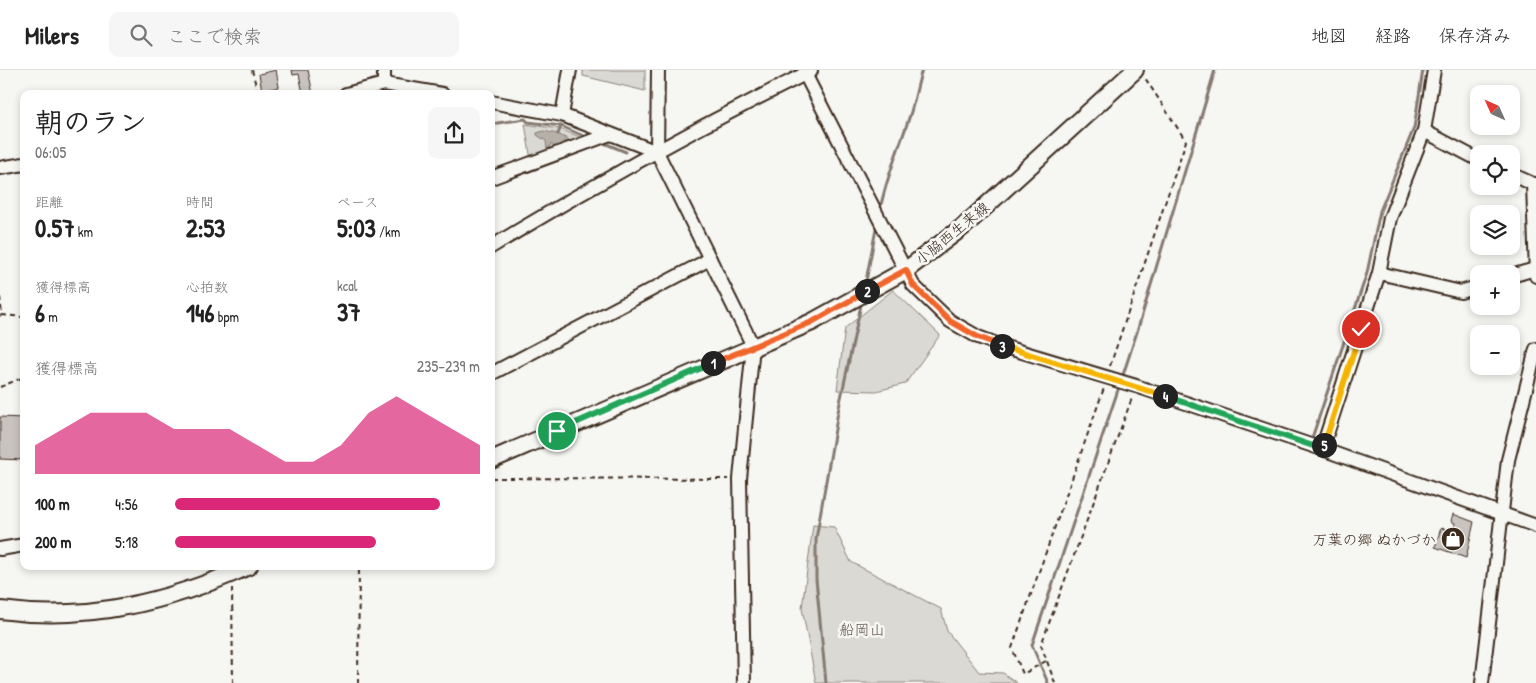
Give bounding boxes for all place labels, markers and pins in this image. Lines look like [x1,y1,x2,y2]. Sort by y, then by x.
pin: 2 [854,278,880,304]
pin [1340,308,1382,350]
pin: 3 [990,334,1014,358]
pin: 1 [700,350,726,376]
pin: 4 [1152,384,1178,408]
pin [536,410,578,452]
pin: 5 [1312,432,1336,458]
shop icon: 万葉の郷 ぬかづか [1440,526,1466,552]
place label: 万葉の郷 ぬかづか [1313,529,1436,550]

